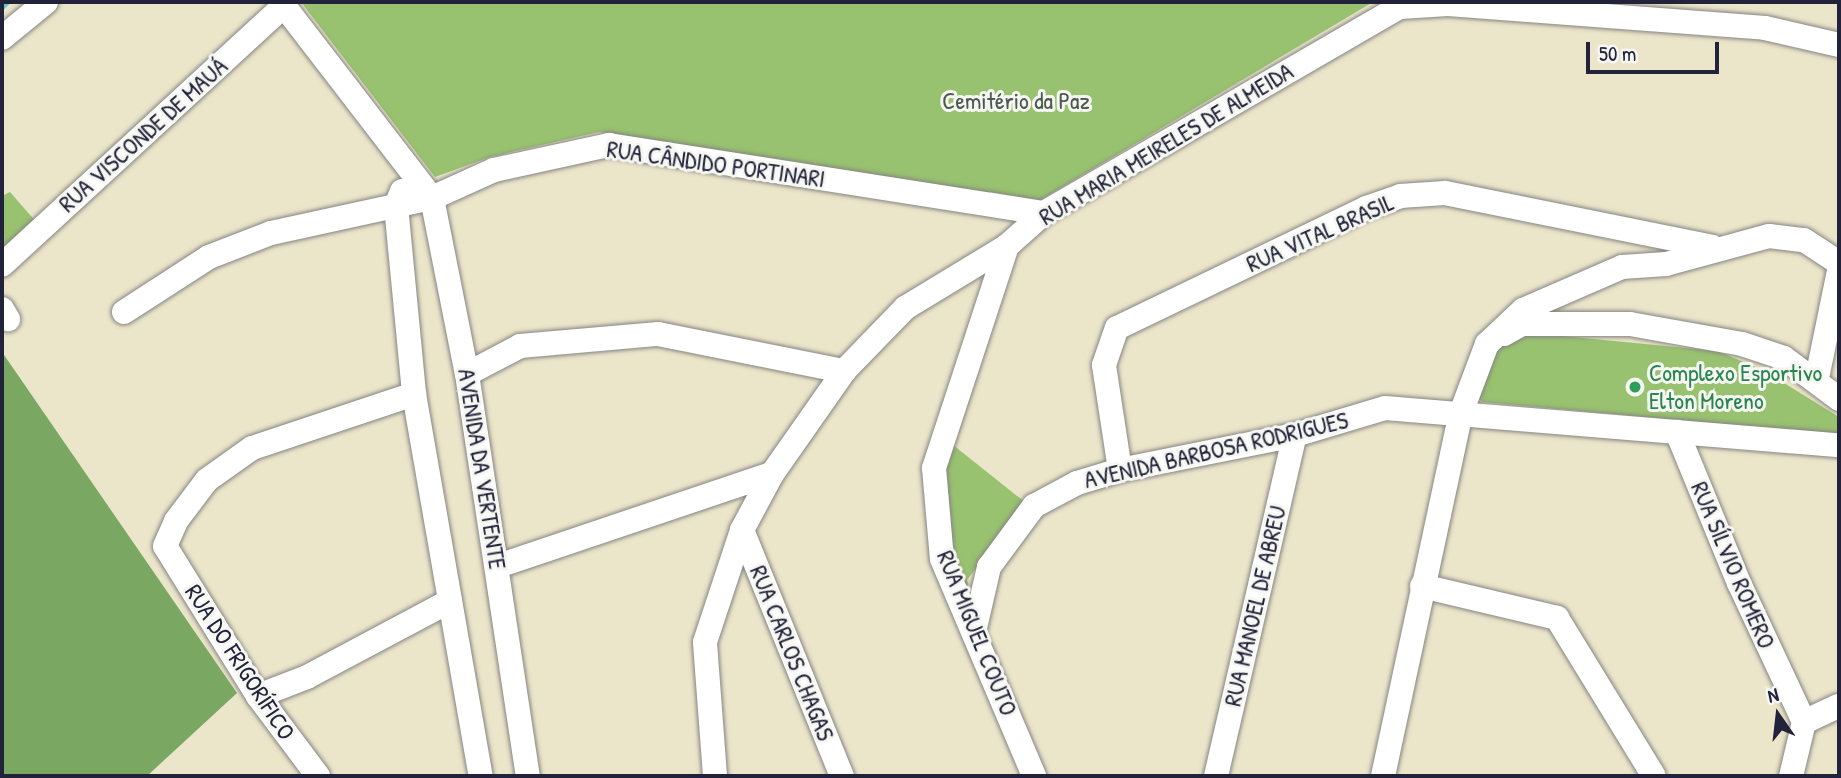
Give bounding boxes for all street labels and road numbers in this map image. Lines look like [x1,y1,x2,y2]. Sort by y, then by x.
street label: RUA VISCONDE DE MAUÁ [53,52,233,218]
street label: RUA MARIA MEIRELES DE ALMEIDA [1034,57,1298,231]
street label: RUA CÂNDIDO PORTINARI [605,134,827,194]
street label: RUA VITAL BRASIL [1242,188,1398,278]
street label: AVENIDA DA VERTENTE [452,367,512,571]
street label: AVENIDA BARBOSA RODRIGUES [1081,406,1351,494]
street label: RUA SÍLVIO ROMERO [1685,477,1781,653]
street label: RUA MANOEL DE ABREU [1218,503,1292,709]
street label: RUA MIGUEL COUTO [931,546,1023,720]
street label: RUA CARLOS CHAGAS [744,561,840,745]
street label: RUA DO FRIGORÍFICO [179,579,301,745]

